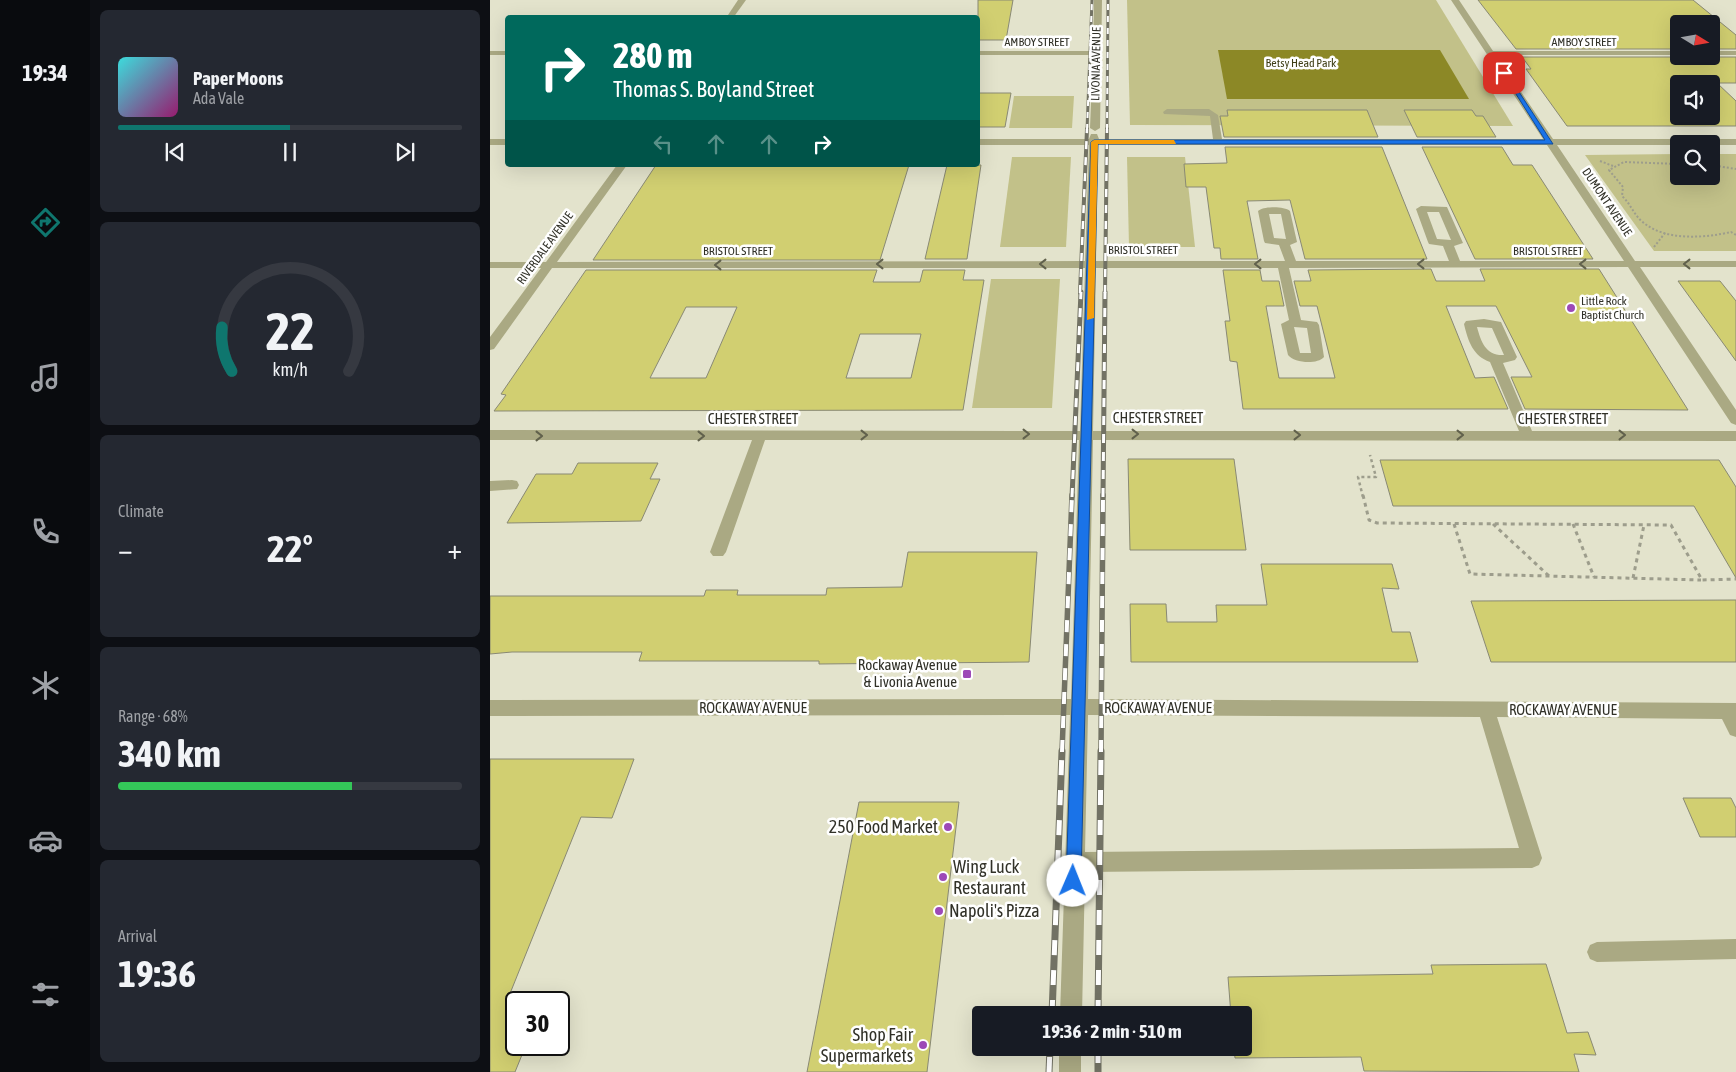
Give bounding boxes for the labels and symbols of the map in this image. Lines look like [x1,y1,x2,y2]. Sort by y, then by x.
north arrow [1670,15,1720,65]
street label: LIVONIA AVENUE [1088,27,1104,101]
street label: AMBOY STREET [1004,35,1070,49]
street label: AMBOY STREET [1551,35,1617,49]
pin [1483,52,1525,94]
park label: Betsy Head Park [1266,56,1337,70]
street label: DUMONT AVENUE [1579,165,1635,239]
street label: RIVERDALE AVENUE [514,209,576,287]
street label: BRISTOL STREET [1108,243,1179,257]
street label: BRISTOL STREET [703,244,774,258]
street label: BRISTOL STREET [1513,244,1584,258]
one-way arrow [876,259,884,269]
one-way arrow [1038,259,1046,269]
one-way arrow [1254,259,1262,269]
one-way arrow [1417,259,1424,269]
one-way arrow [1579,259,1587,269]
one-way arrow [1683,259,1691,269]
one-way arrow [713,260,721,270]
place label: Little Rock Baptist Church [1581,294,1644,322]
marker: Little Rock Baptist Church [1565,302,1577,314]
street label: CHESTER STREET [1113,409,1204,426]
street label: CHESTER STREET [708,410,799,427]
street label: CHESTER STREET [1518,410,1609,427]
one-way arrow [1022,429,1030,439]
one-way arrow [1131,429,1139,439]
one-way arrow [860,430,868,440]
one-way arrow [1294,430,1301,440]
one-way arrow [1456,430,1464,440]
one-way arrow [1618,430,1626,440]
one-way arrow [535,431,543,441]
one-way arrow [698,431,705,441]
place label: Rockaway Avenue & Livonia Avenue [858,656,957,690]
marker: Rockaway Avenue & Livonia Avenue [961,668,973,680]
street label: ROCKAWAY AVENUE [699,699,808,716]
street label: ROCKAWAY AVENUE [1104,699,1213,716]
street label: ROCKAWAY AVENUE [1509,701,1618,718]
place label: 250 Food Market [829,816,938,837]
marker: 250 Food Market [942,821,954,833]
position arrow [1046,854,1098,906]
place label: Wing Luck Restaurant [953,856,1026,898]
marker: Wing Luck Restaurant [937,871,949,883]
place label: Napoli's Pizza [949,900,1040,921]
marker: Napoli's Pizza [933,905,945,917]
speed limit sign: 30 [505,991,570,1056]
place label: Shop Fair Supermarkets [821,1024,914,1066]
marker: Shop Fair Supermarkets [917,1039,929,1051]

